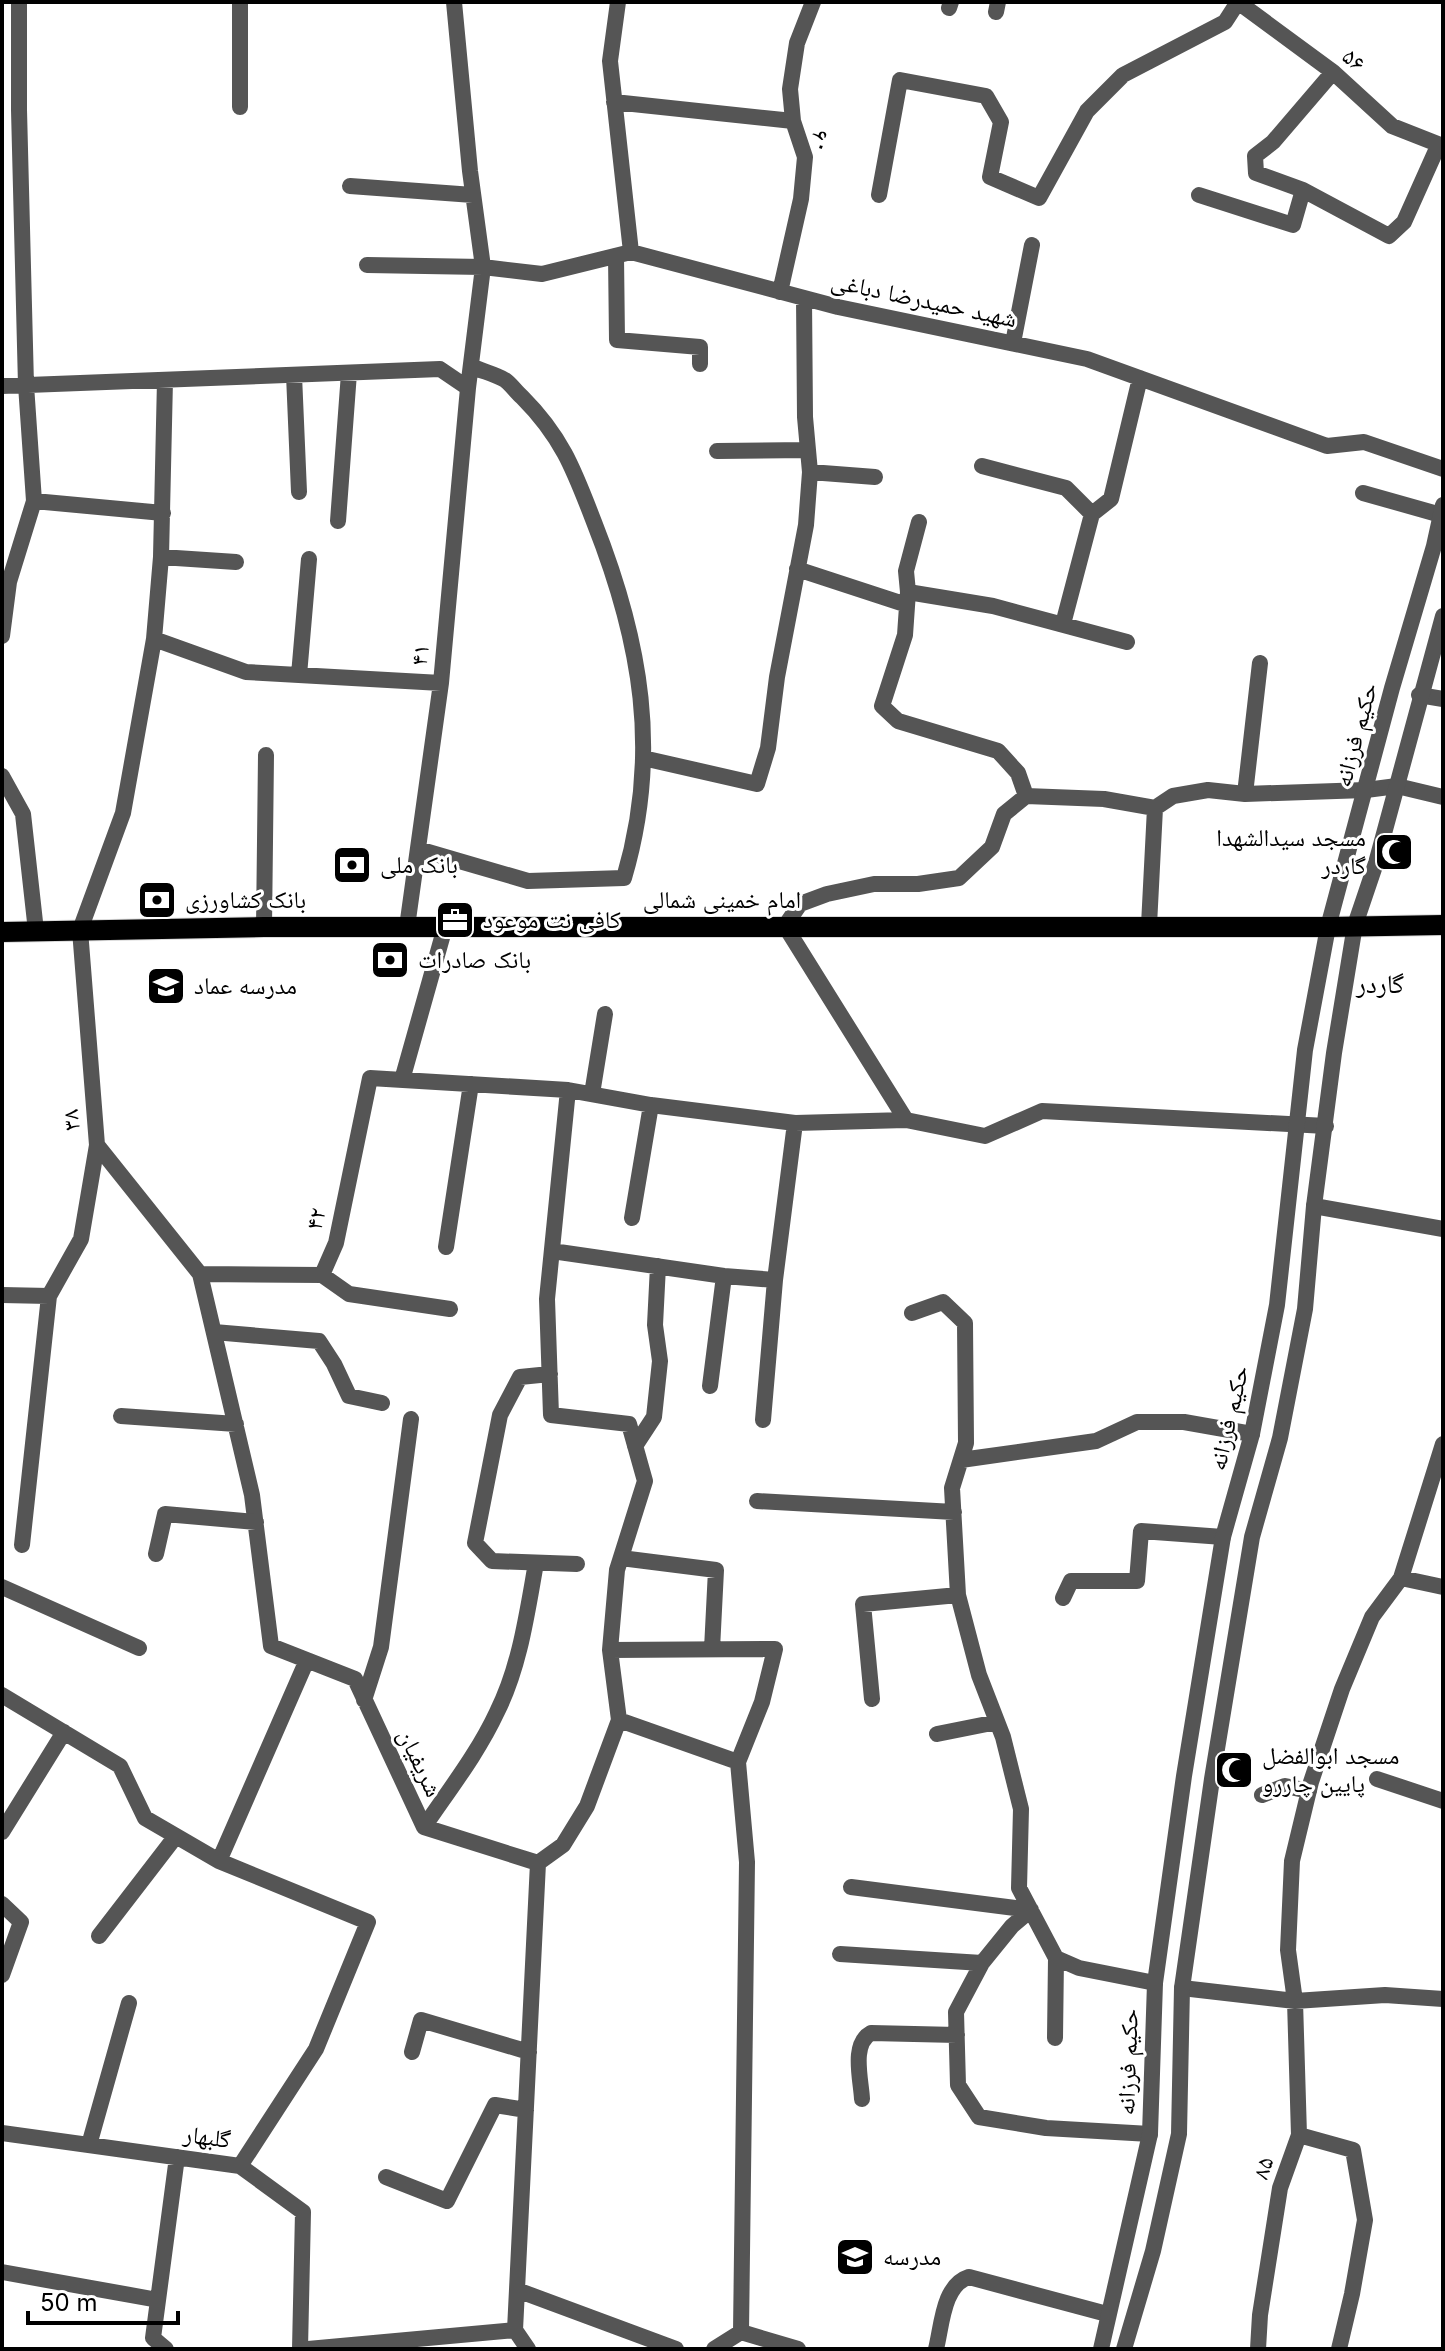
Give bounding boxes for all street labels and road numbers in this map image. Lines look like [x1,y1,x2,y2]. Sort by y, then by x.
street label: ۵۶ [1337,42,1372,78]
street label: ۶۰ [806,127,839,155]
street label: شهید حمیدرضا دباغی [829,266,1020,333]
street label: ۴۱ [404,643,435,667]
street label: حکیم فرزانه [1328,680,1385,791]
street label: امام خمینی شمالی [643,885,801,916]
street label: ۳۸ [55,1108,86,1132]
street label: ۴۲ [299,1205,332,1233]
street label: حکیم فرزانه [1202,1363,1257,1474]
street label: شریفیان [392,1724,449,1801]
street label: حکیم فرزانه [1111,2008,1146,2116]
street label: گلبهار [181,2119,233,2154]
street label: ۸۵ [1246,2153,1280,2182]

